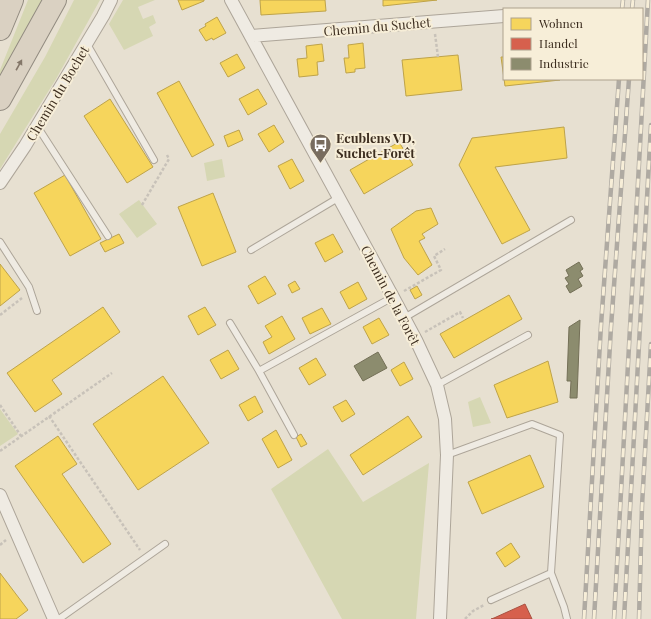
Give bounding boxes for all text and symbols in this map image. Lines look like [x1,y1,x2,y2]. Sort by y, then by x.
legend [503,8,643,80]
street label: Chemin du Suchet [323,13,432,39]
text: Wohnen [538,15,583,31]
text: Handel [539,35,578,51]
street label: Chemin du Bochet [22,42,92,144]
text: Industrie [539,55,589,71]
one-way arrow [16,59,23,71]
place label: Ecublens VD, Suchet-Forêt [336,129,415,161]
bus stop icon: Ecublens VD, Suchet-Forêt [307,131,333,164]
street label: Chemin de la Forêt [358,242,425,348]

